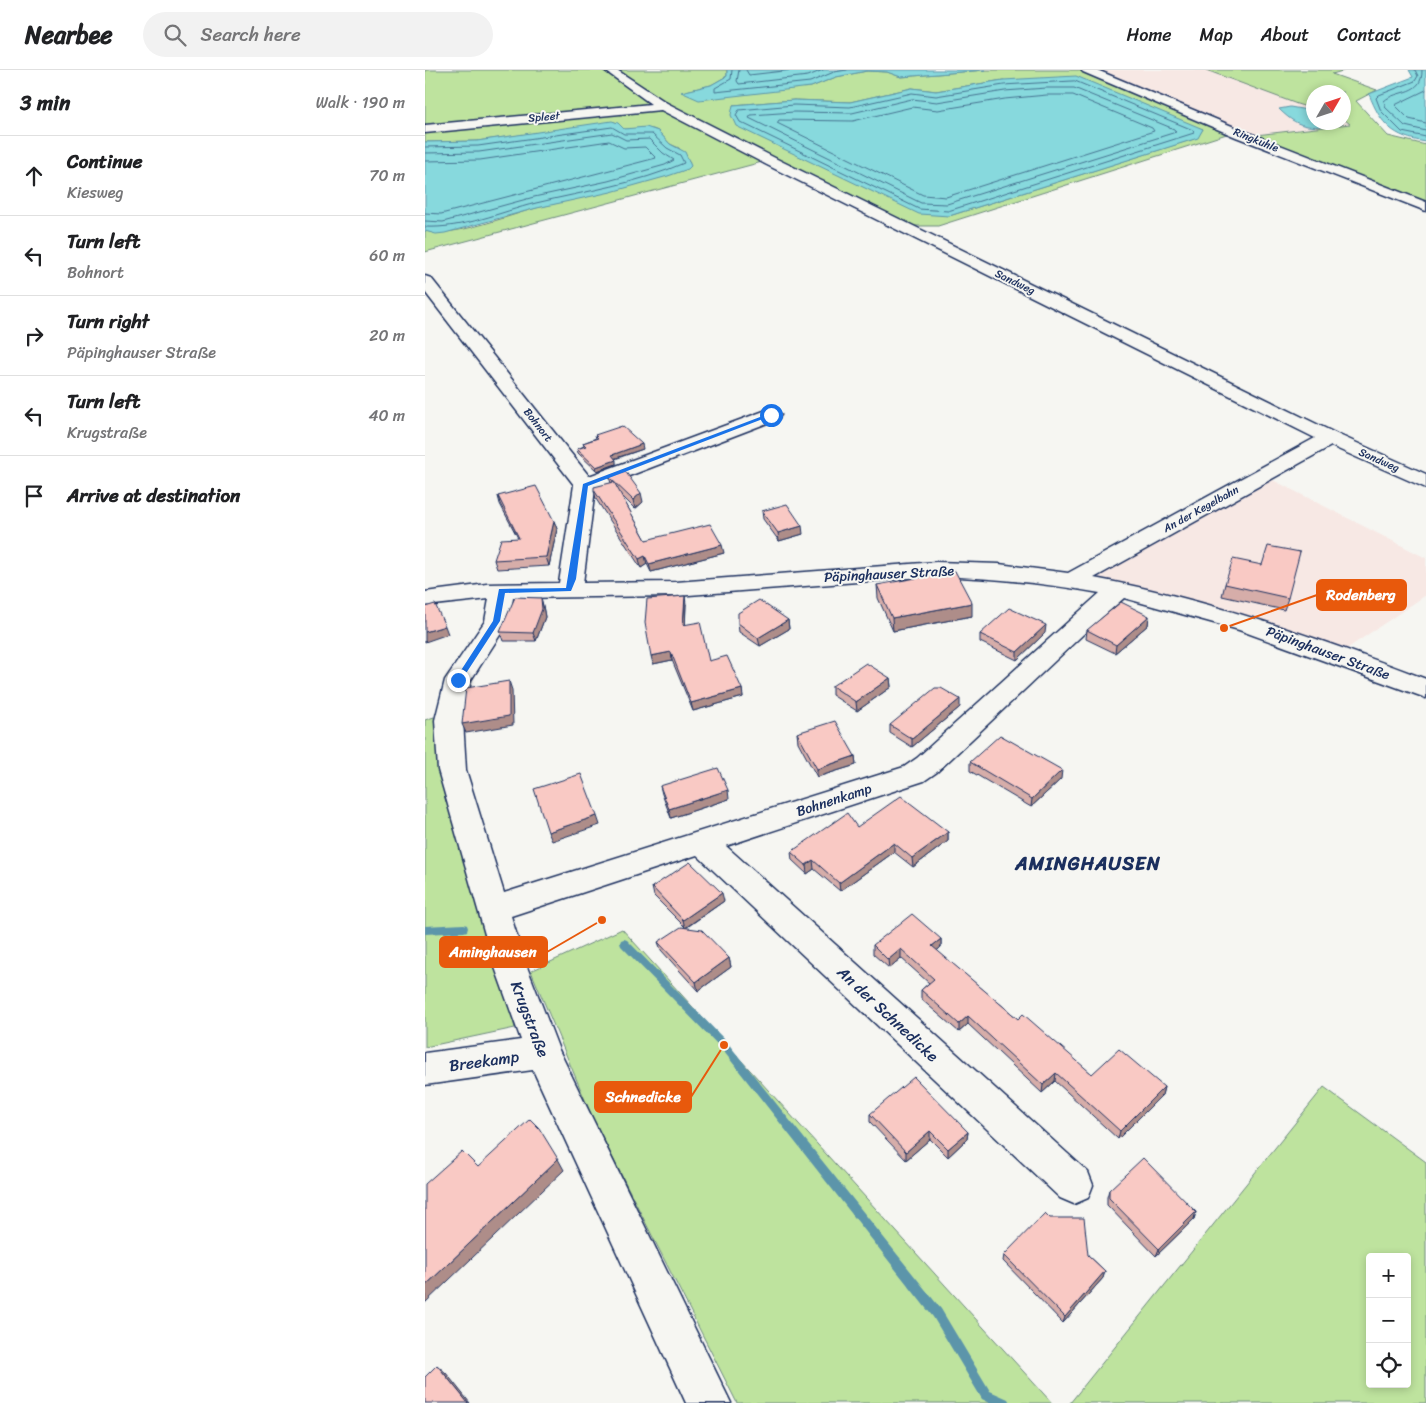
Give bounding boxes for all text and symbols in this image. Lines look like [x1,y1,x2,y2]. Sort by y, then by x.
search box [143,12,493,57]
text: Nearbee [25,14,113,56]
text: Search here [201,18,301,51]
text: Home [1127,19,1172,51]
text: Map [1200,19,1233,51]
text: About [1261,19,1309,51]
text: Contact [1337,19,1401,51]
icon: search [161,21,189,49]
text: 3 min [20,84,70,122]
north arrow [1306,85,1351,130]
text: Walk · 190 m [316,88,405,117]
street label: Spleet [527,106,561,128]
street label: Ringkuhle [1231,122,1282,158]
text: Continue [67,145,143,178]
text: 70 m [369,161,405,190]
icon: ahead [20,162,48,190]
text: Kiesweg [67,178,124,207]
text: Turn left [67,225,140,258]
text: 60 m [369,241,405,270]
icon: left [20,242,48,270]
text: Bohnort [67,258,124,287]
street label: Sandweg [992,264,1039,300]
text: Turn right [67,305,149,338]
text: 20 m [369,321,405,350]
icon: right [20,322,48,350]
text: Päpinghauser Straße [67,338,216,367]
text: Turn left [67,385,140,418]
text: 40 m [368,401,405,430]
icon: left [20,402,48,430]
street label: Bohnort [518,404,558,446]
route start [760,404,783,427]
text: Krugstraße [67,418,147,447]
street label: Sandweg [1356,443,1403,478]
text: Arrive at destination [67,479,240,512]
street label: An der Kegelbahn [1159,480,1243,538]
icon: arrive [20,482,48,510]
street label: Päpinghauser Straße [823,558,955,590]
callout: Rodenberg [1317,580,1406,610]
text: Rodenberg [1325,582,1396,608]
street label: Päpinghauser Straße [1262,619,1394,687]
route end [447,669,470,692]
street label: Bohnenkamp [793,776,876,824]
district label: AMINGHAUSEN [1014,847,1161,880]
callout: Aminghausen [440,937,547,967]
text: Aminghausen [448,939,538,965]
street label: An der Schnedicke [829,958,946,1069]
street label: Krugstraße [502,977,558,1062]
street label: Breekamp [447,1042,521,1080]
callout: Schnedicke [595,1082,691,1112]
text: Schnedicke [604,1084,681,1110]
map controls [1366,1253,1411,1388]
button: + [1366,1253,1411,1298]
button: − [1366,1298,1411,1343]
button: locate [1366,1343,1411,1388]

